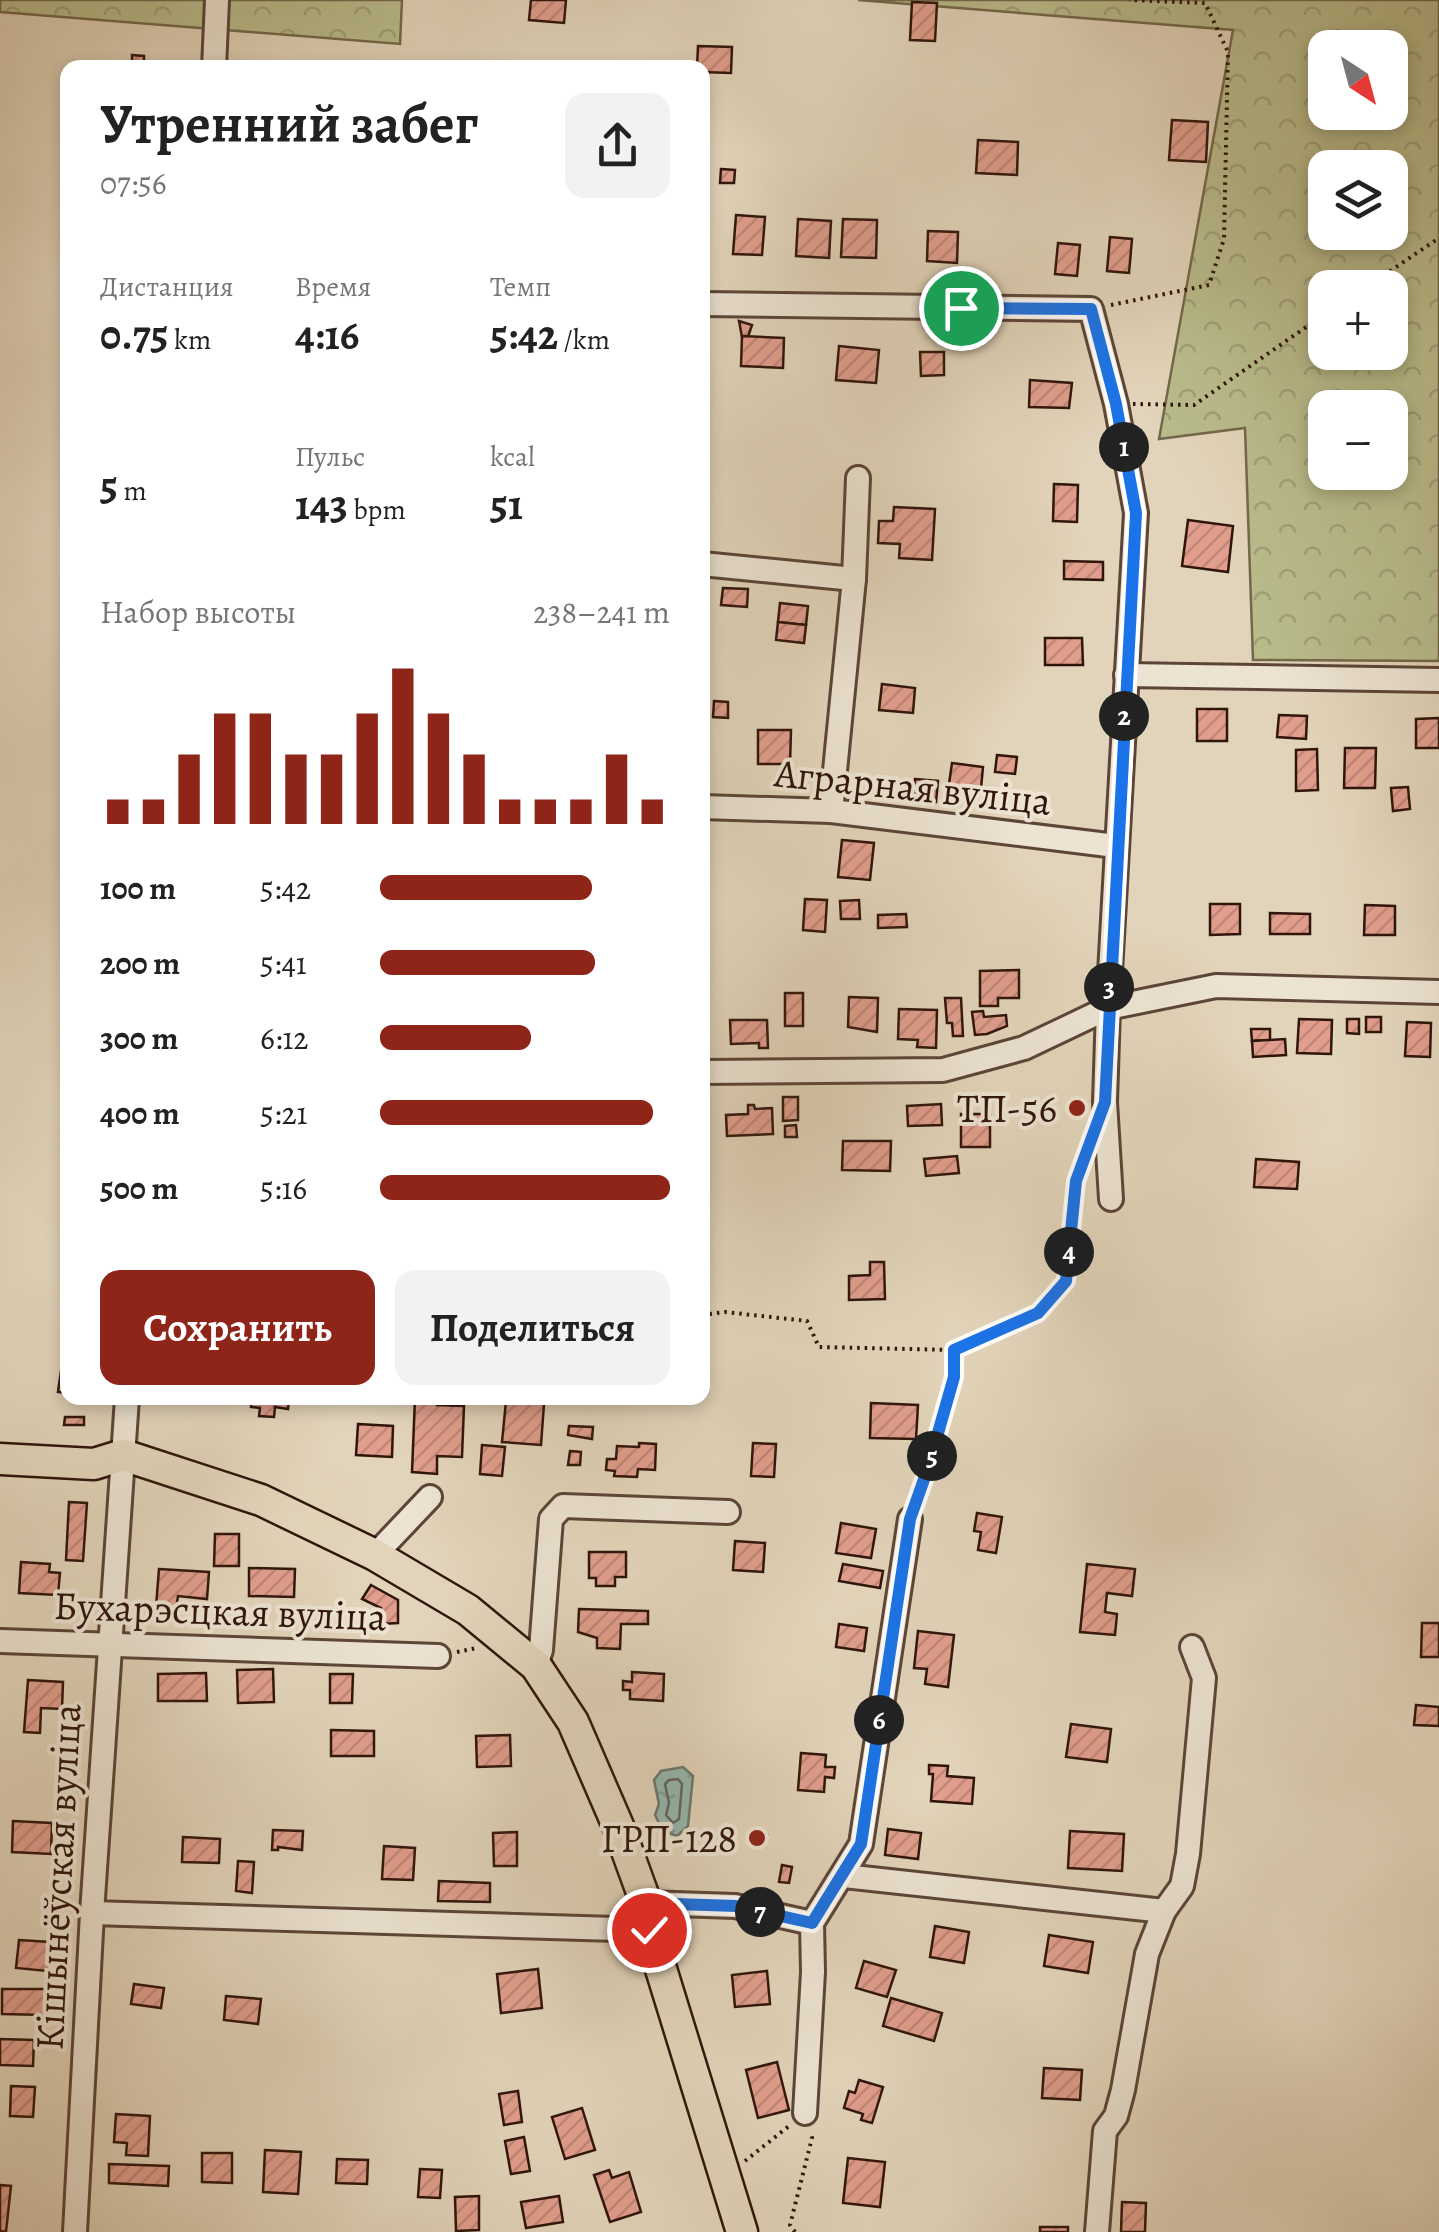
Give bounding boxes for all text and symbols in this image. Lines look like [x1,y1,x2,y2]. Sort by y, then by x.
north arrow [1308,30,1408,130]
map controls [1308,30,1408,490]
text: Утренний забег [100,86,478,161]
button: share [565,93,670,198]
button: layers [1308,150,1408,250]
text: 07:56 [100,161,167,205]
pin [919,266,1004,351]
text: Дистанция [100,268,234,306]
text: Время [295,268,371,306]
text: Темп [490,268,551,306]
button: + [1308,270,1408,370]
icon: arrive [934,281,989,336]
text: 0.75 [100,306,169,363]
text: 4:16 [295,306,359,363]
text: 5:42 [490,306,558,363]
text: km [169,321,211,359]
text: /km [558,321,610,359]
button: − [1308,390,1408,490]
pin: 1 [1099,422,1149,472]
text: 1 [1119,428,1129,466]
text: Пульс [295,438,365,476]
text: kcal [490,438,535,476]
text: 5 [100,457,118,514]
text: m [118,472,147,510]
text: 143 [295,476,348,533]
text: 51 [490,476,523,533]
text: bpm [348,491,406,529]
text: Набор высоты [100,590,296,634]
text: 238–241 m [533,590,670,634]
pin: 2 [1099,691,1149,741]
text: 2 [1117,697,1131,735]
street label: Аграрная вуліца [771,745,1055,829]
text: 100 m [100,866,176,910]
text: 5:42 [260,866,311,910]
text: 200 m [100,941,180,985]
text: 5:41 [260,941,307,985]
pin: 3 [1084,962,1134,1012]
text: 3 [1103,968,1115,1006]
text: 300 m [100,1016,178,1060]
text: 6:12 [260,1016,309,1060]
place label: ТП-56 [957,1081,1057,1136]
text: 400 m [100,1091,180,1135]
text: 5:21 [260,1091,308,1135]
marker: ТП-56 [1066,1097,1088,1119]
text: 500 m [100,1166,178,1210]
text: 5:16 [260,1166,307,1210]
pin: 4 [1044,1227,1094,1277]
text: 4 [1062,1233,1076,1271]
button: Сохранить [100,1270,375,1385]
button: Поделиться [395,1270,670,1385]
pin: 5 [907,1431,957,1481]
text: 5 [926,1437,938,1475]
street label: Бухарэсцкая вуліца [53,1578,388,1644]
pin: 6 [854,1695,904,1745]
text: 6 [872,1701,886,1739]
street label: Кішынёўская вуліца [21,1702,95,2052]
place label: ГРП-128 [601,1811,737,1866]
marker: ГРП-128 [746,1827,768,1849]
pin: 7 [735,1887,785,1937]
pin [607,1888,692,1973]
text: 7 [754,1893,766,1931]
icon: check [622,1903,677,1958]

